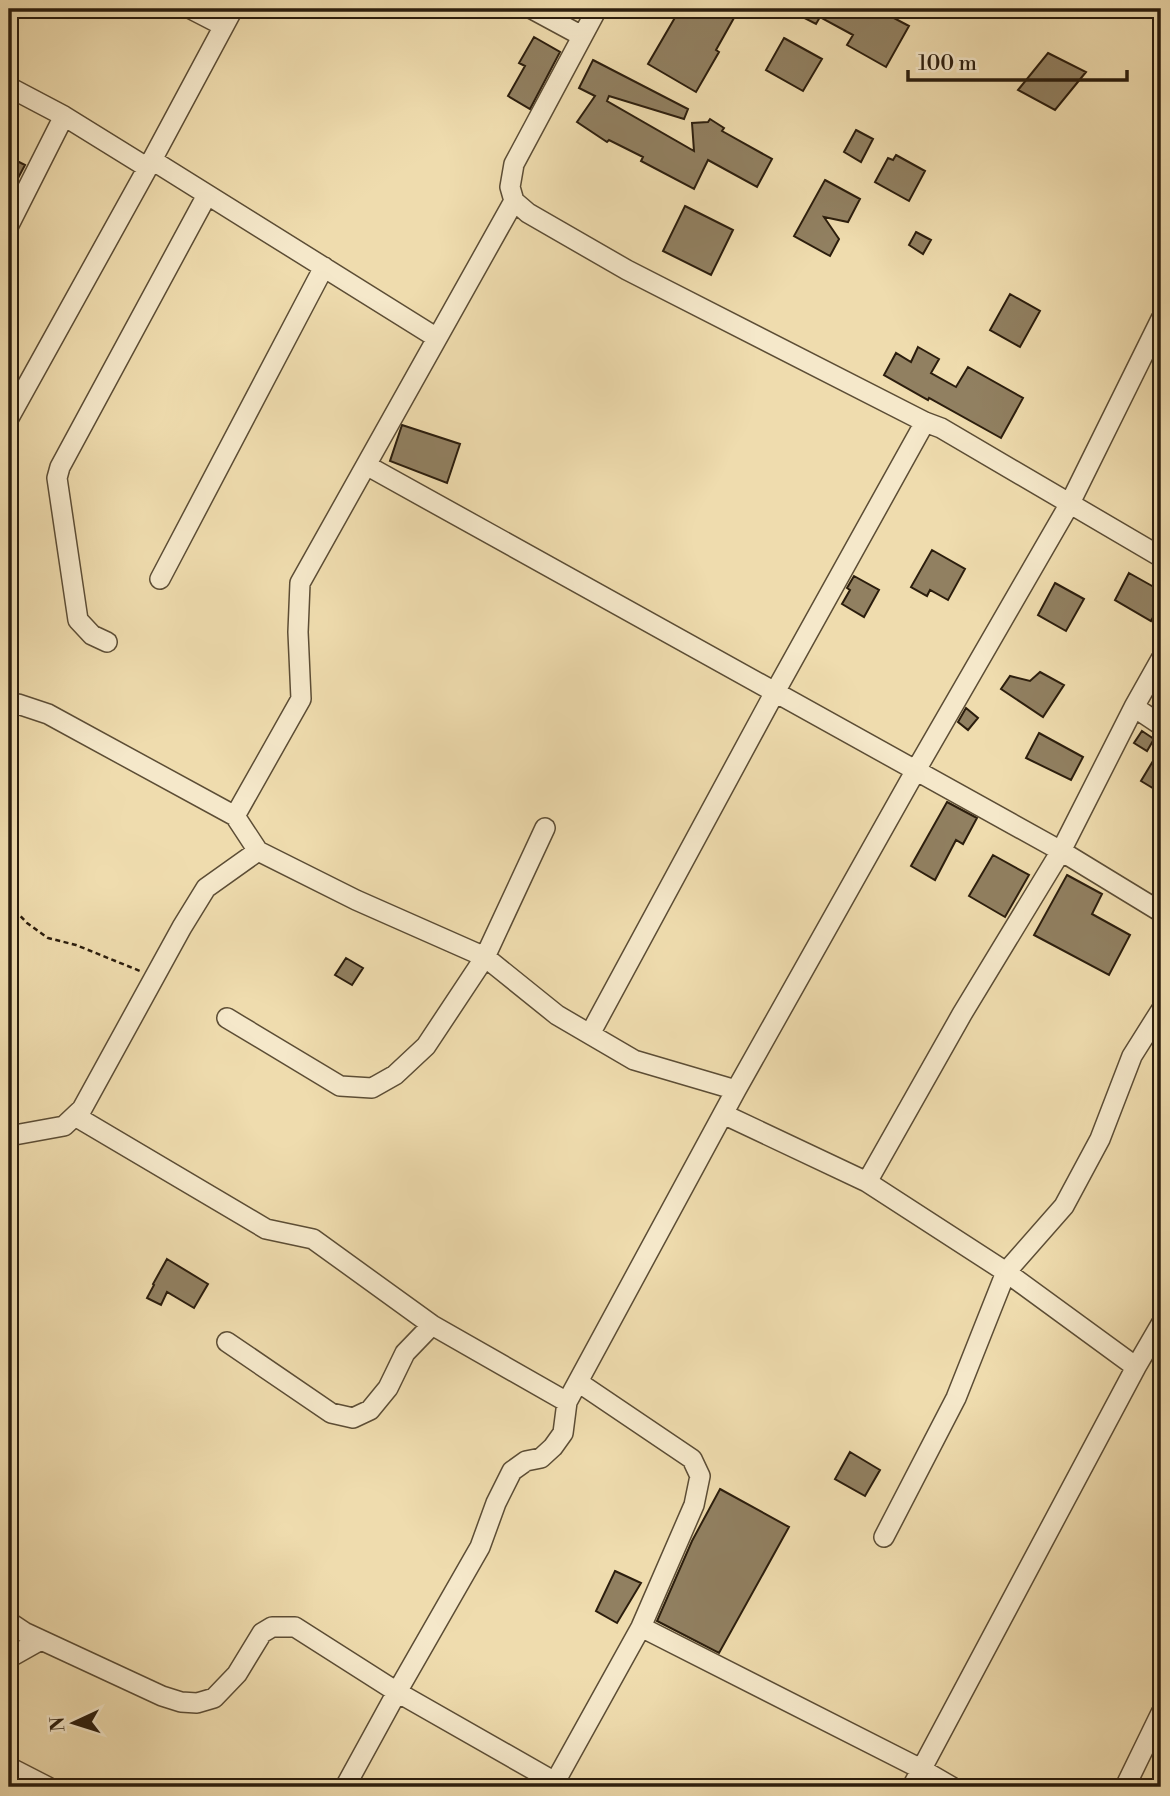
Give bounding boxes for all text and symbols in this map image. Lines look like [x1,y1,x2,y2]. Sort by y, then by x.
scale bar [908,38,1126,82]
text: 100 m [918,51,977,77]
north arrow [38,1688,108,1758]
text: N [46,1716,71,1732]

